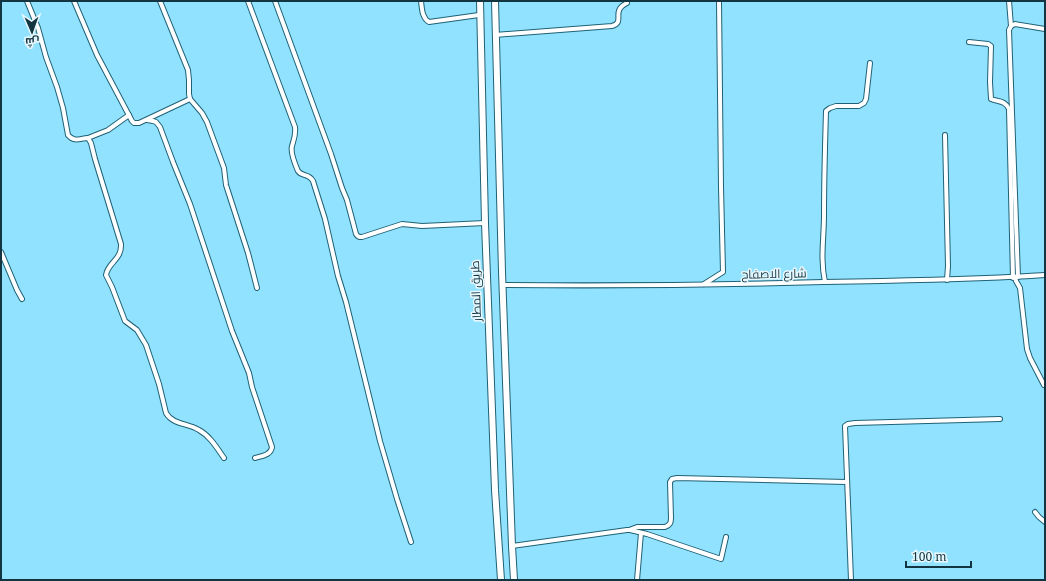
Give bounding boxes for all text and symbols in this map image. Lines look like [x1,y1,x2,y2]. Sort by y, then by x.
north arrow [12,12,52,52]
text: ش [25,35,40,50]
street label: طريق المطار [466,260,485,323]
street label: شارع الاصفاح [741,264,807,283]
scale bar [906,543,971,569]
text: 100 m [912,548,947,565]

